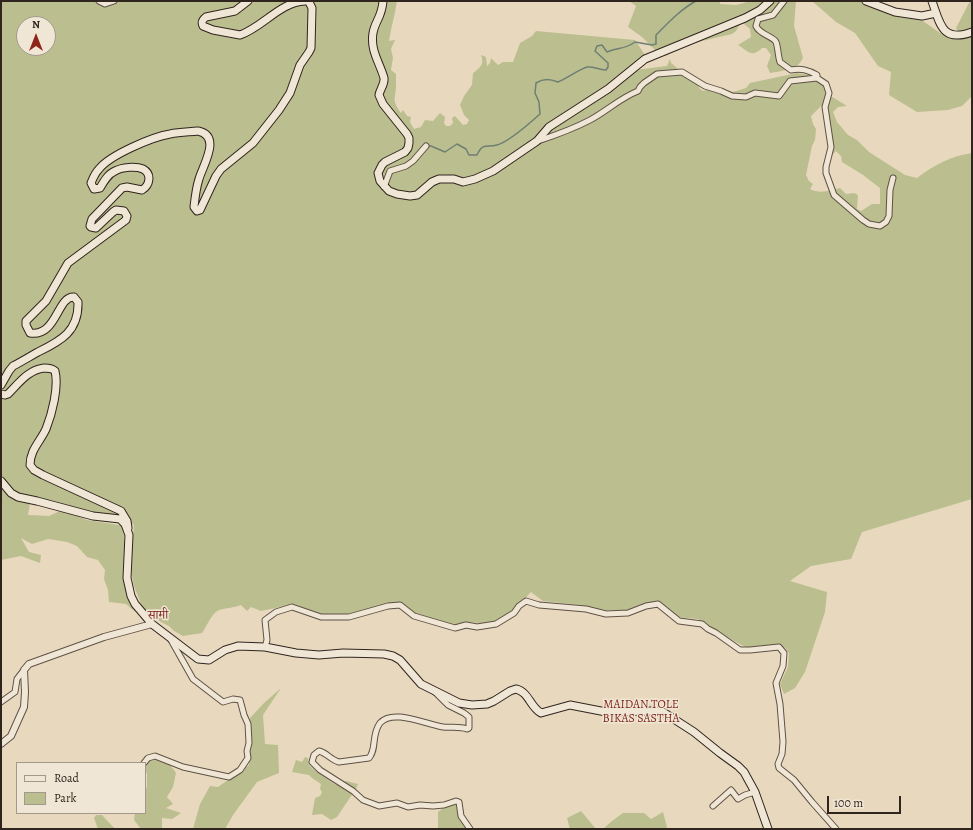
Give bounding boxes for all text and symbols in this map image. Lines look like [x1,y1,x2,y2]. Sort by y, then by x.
north arrow [16,16,56,56]
text: N [32,17,40,32]
district label: सामी [148,609,168,623]
district label: MAIDAN TOLE BIKAS SASTHA [597,698,685,726]
legend [16,762,146,814]
text: Road [54,770,79,786]
scale bar [829,788,903,814]
text: Park [54,790,77,806]
text: 100 m [834,795,863,811]

